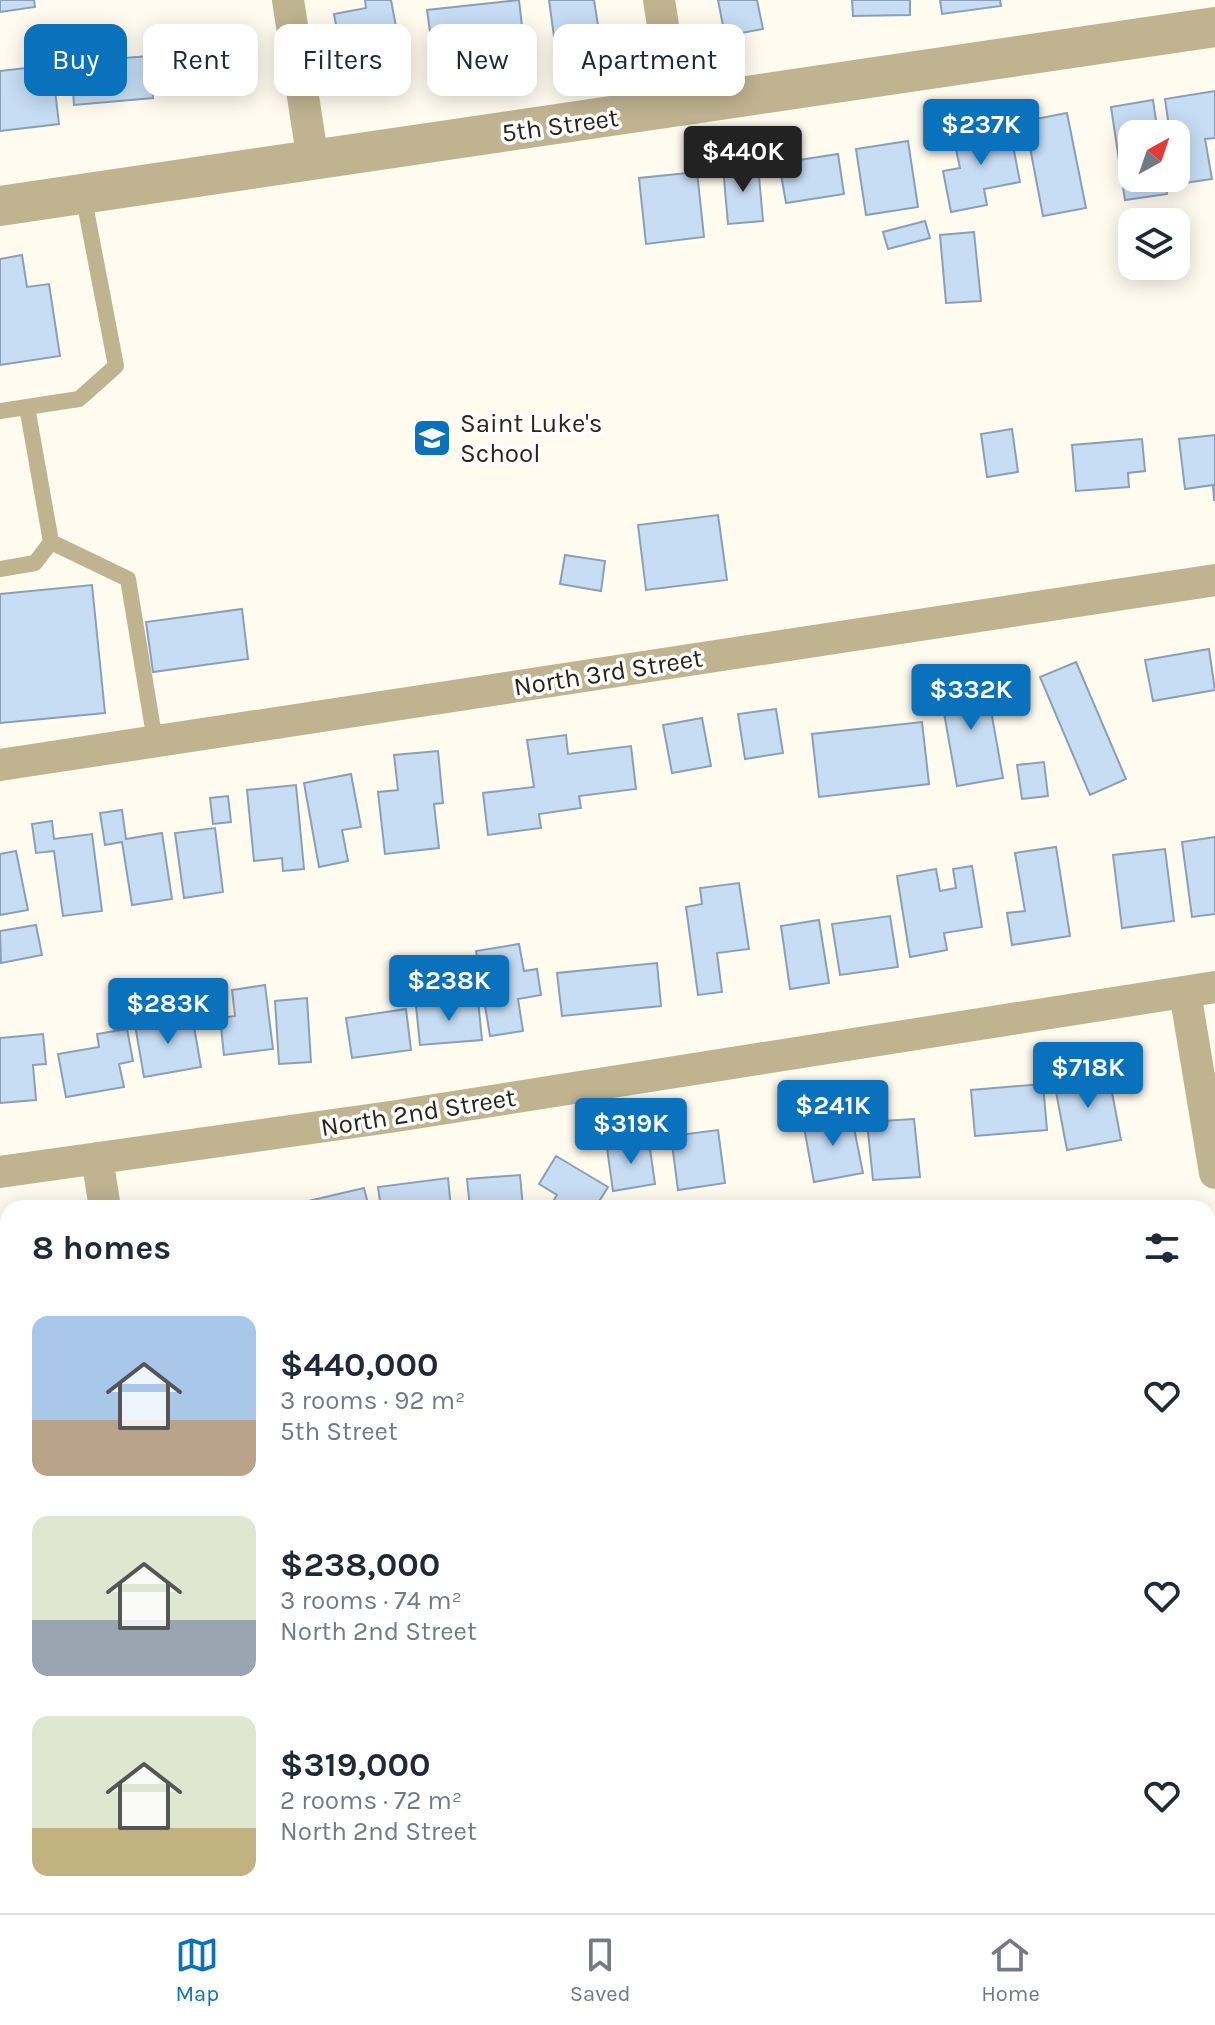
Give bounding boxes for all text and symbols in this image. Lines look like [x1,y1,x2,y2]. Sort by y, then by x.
chip: Buy [24,24,127,96]
chip: Rent [143,24,258,96]
chip: Filters [274,24,411,96]
chip: New [427,24,537,96]
chip: Apartment [553,24,745,96]
pin: $237K [925,99,1037,167]
street label: 5th Street [500,102,621,149]
text: $237K [941,109,1021,140]
north arrow [1118,120,1190,192]
map controls [1118,120,1190,280]
pin: $440K [687,126,799,194]
text: $440K [702,136,784,167]
button: layers [1118,208,1190,280]
place label: Saint Luke's School [460,408,603,469]
school or university icon: Saint Luke's School [411,417,453,459]
street label: North 3rd Street [511,642,705,703]
pin: $332K [915,664,1027,732]
text: $332K [930,674,1013,705]
pin: $238K [393,955,505,1023]
text: $238K [407,965,491,996]
pin: $283K [112,978,224,1046]
text: $283K [126,988,210,1019]
pin: $718K [1032,1042,1144,1110]
text: $718K [1051,1052,1125,1083]
pin: $241K [777,1080,889,1148]
street label: North 2nd Street [318,1082,518,1143]
text: $241K [795,1090,871,1121]
pin: $319K [575,1098,687,1166]
text: $319K [593,1108,669,1139]
icon: filters [1140,1226,1184,1270]
text: 8 homes [32,1228,171,1268]
text: $440,000 [280,1345,439,1385]
icon: home [96,1348,192,1444]
icon: heart [1140,1374,1184,1418]
text: 3 rooms · 92 m² [280,1385,465,1416]
text: 5th Street [280,1416,398,1447]
text: $238,000 [280,1545,440,1585]
icon: home [96,1548,192,1644]
icon: heart [1140,1574,1184,1618]
text: 3 rooms · 74 m² [280,1585,462,1616]
text: North 2nd Street [280,1616,477,1647]
text: $319,000 [280,1745,431,1785]
icon: home [96,1748,192,1844]
icon: heart [1140,1774,1184,1818]
text: 2 rooms · 72 m² [280,1785,462,1816]
text: North 2nd Street [280,1816,477,1847]
tab: Map [175,1933,219,2007]
tab: Saved [570,1933,631,2007]
tab: Home [981,1933,1040,2007]

